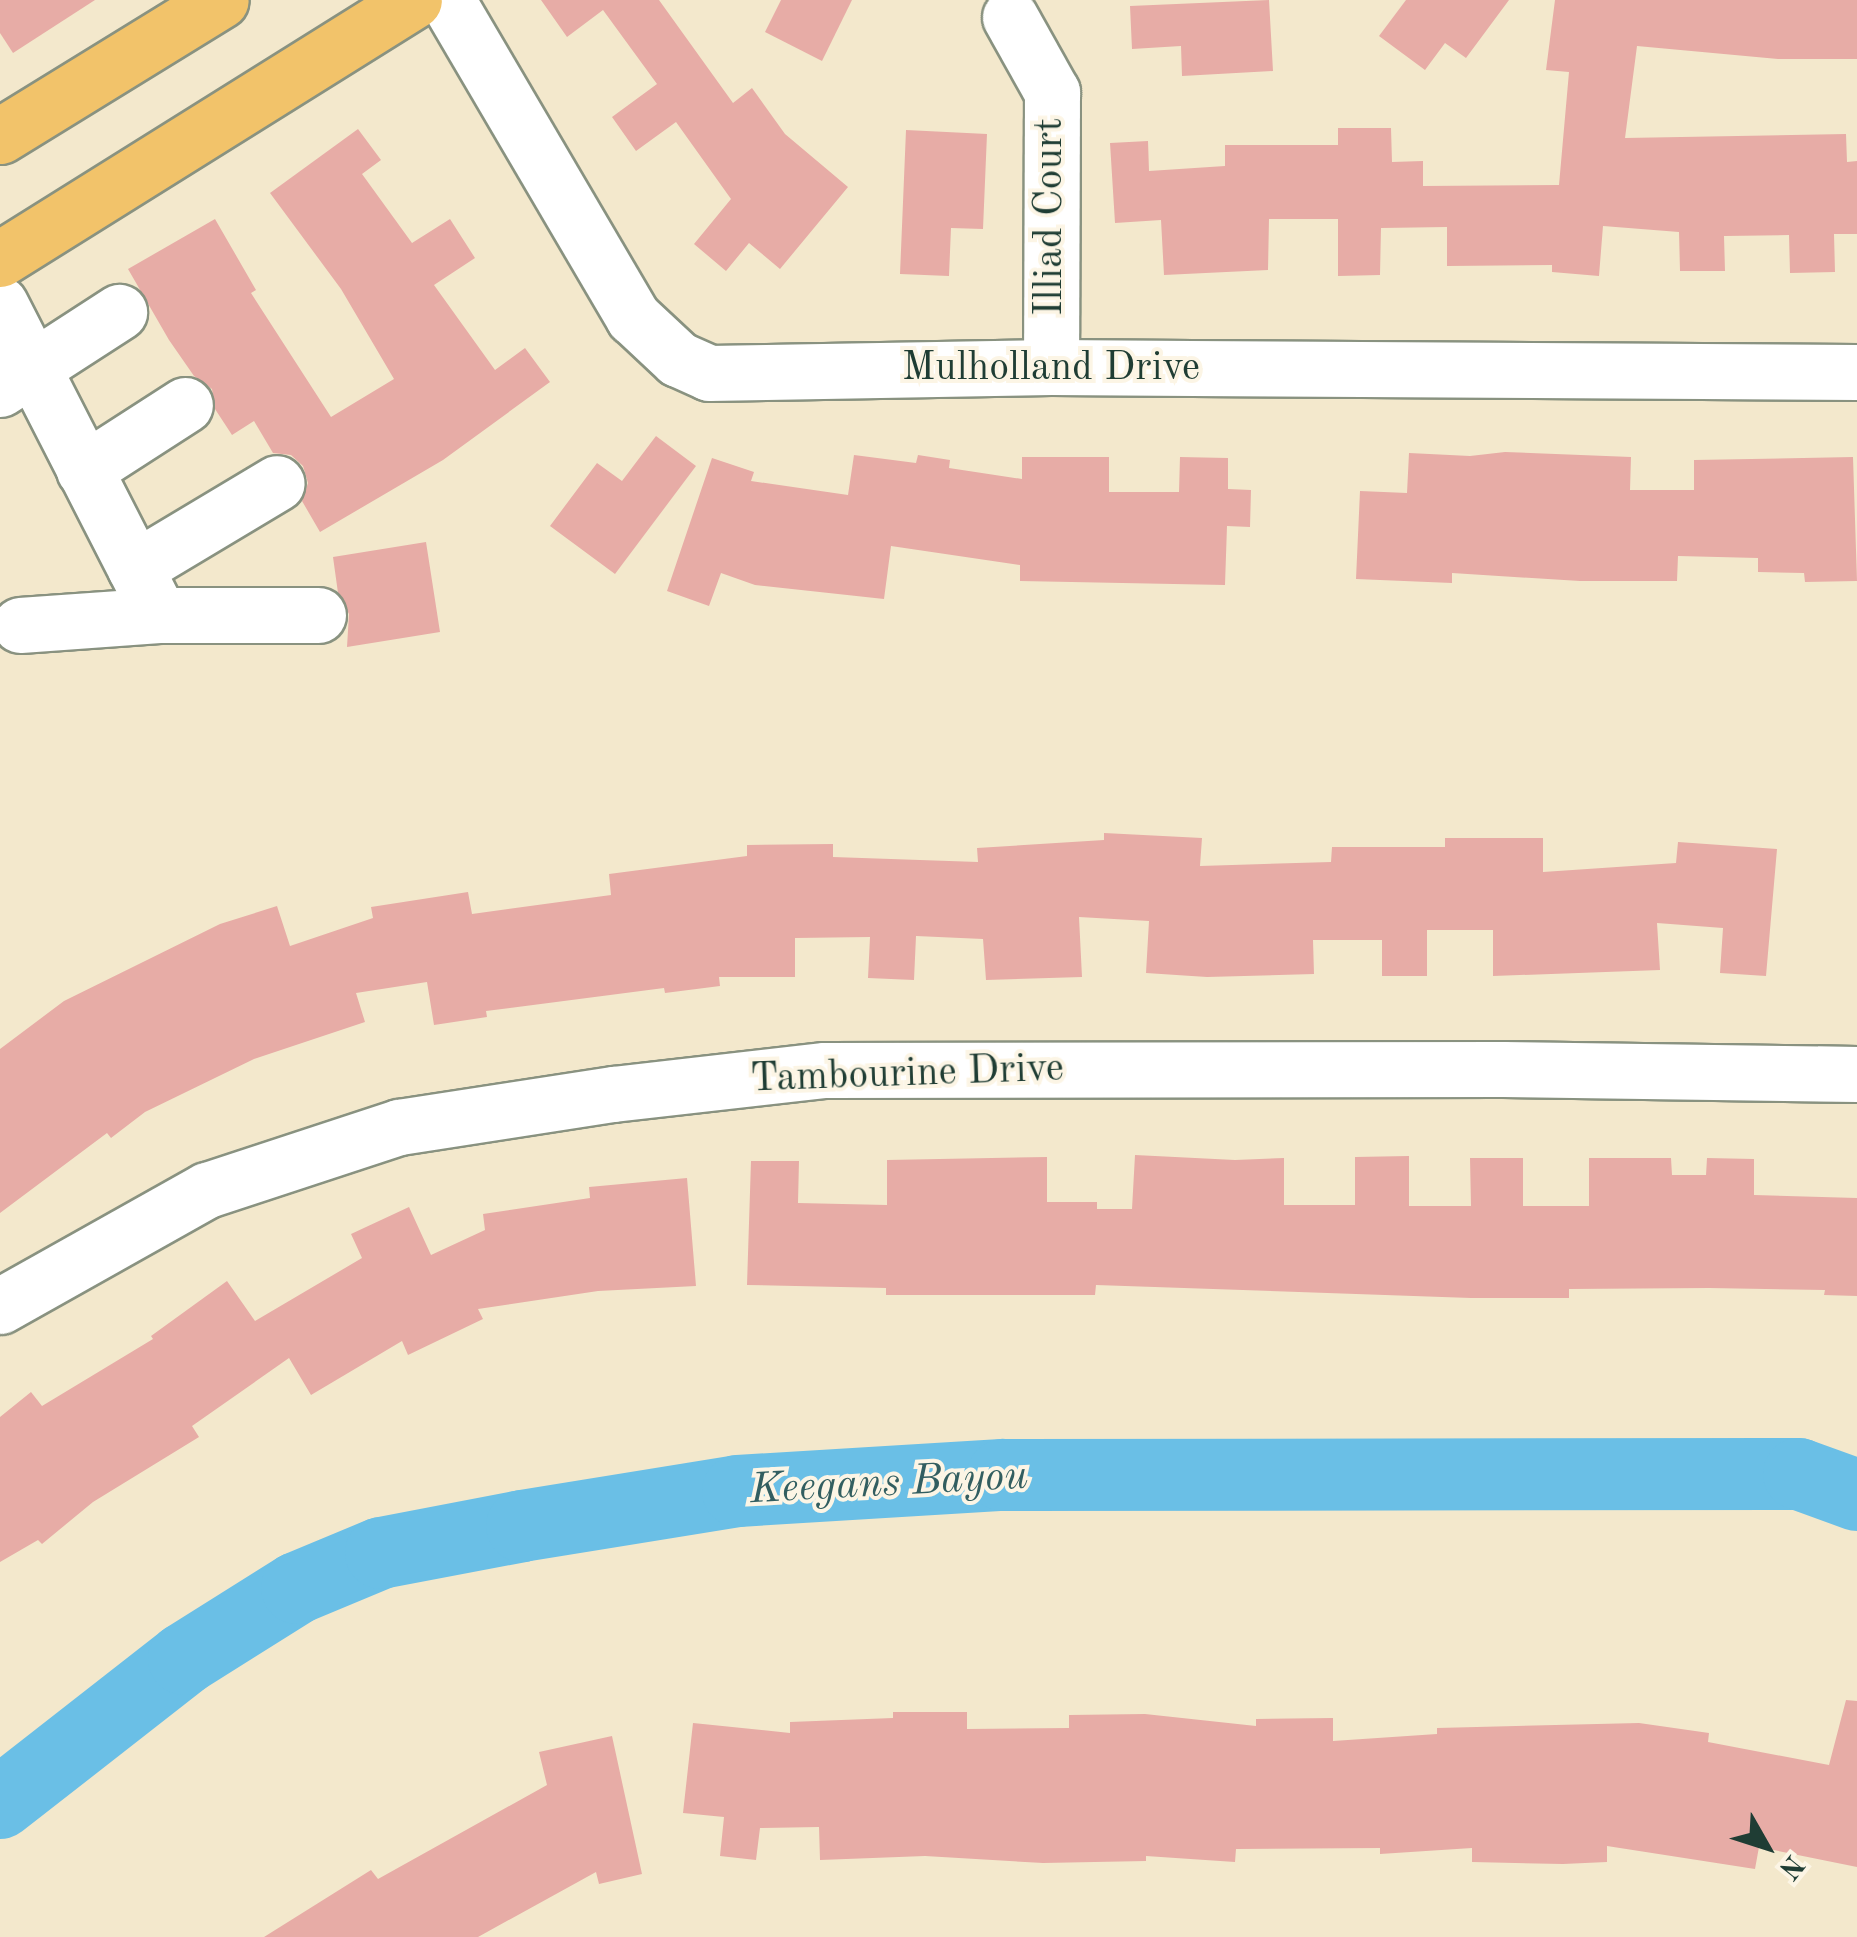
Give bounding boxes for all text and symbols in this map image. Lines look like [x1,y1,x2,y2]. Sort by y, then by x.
street label: Illiad Court [1027,118,1075,316]
street label: Mulholland Drive [902,345,1200,393]
street label: Tambourine Drive [749,1046,1065,1104]
water label: Keegans Bayou [749,1452,1029,1516]
north arrow [1717,1797,1817,1897]
text: N [1773,1849,1808,1883]

